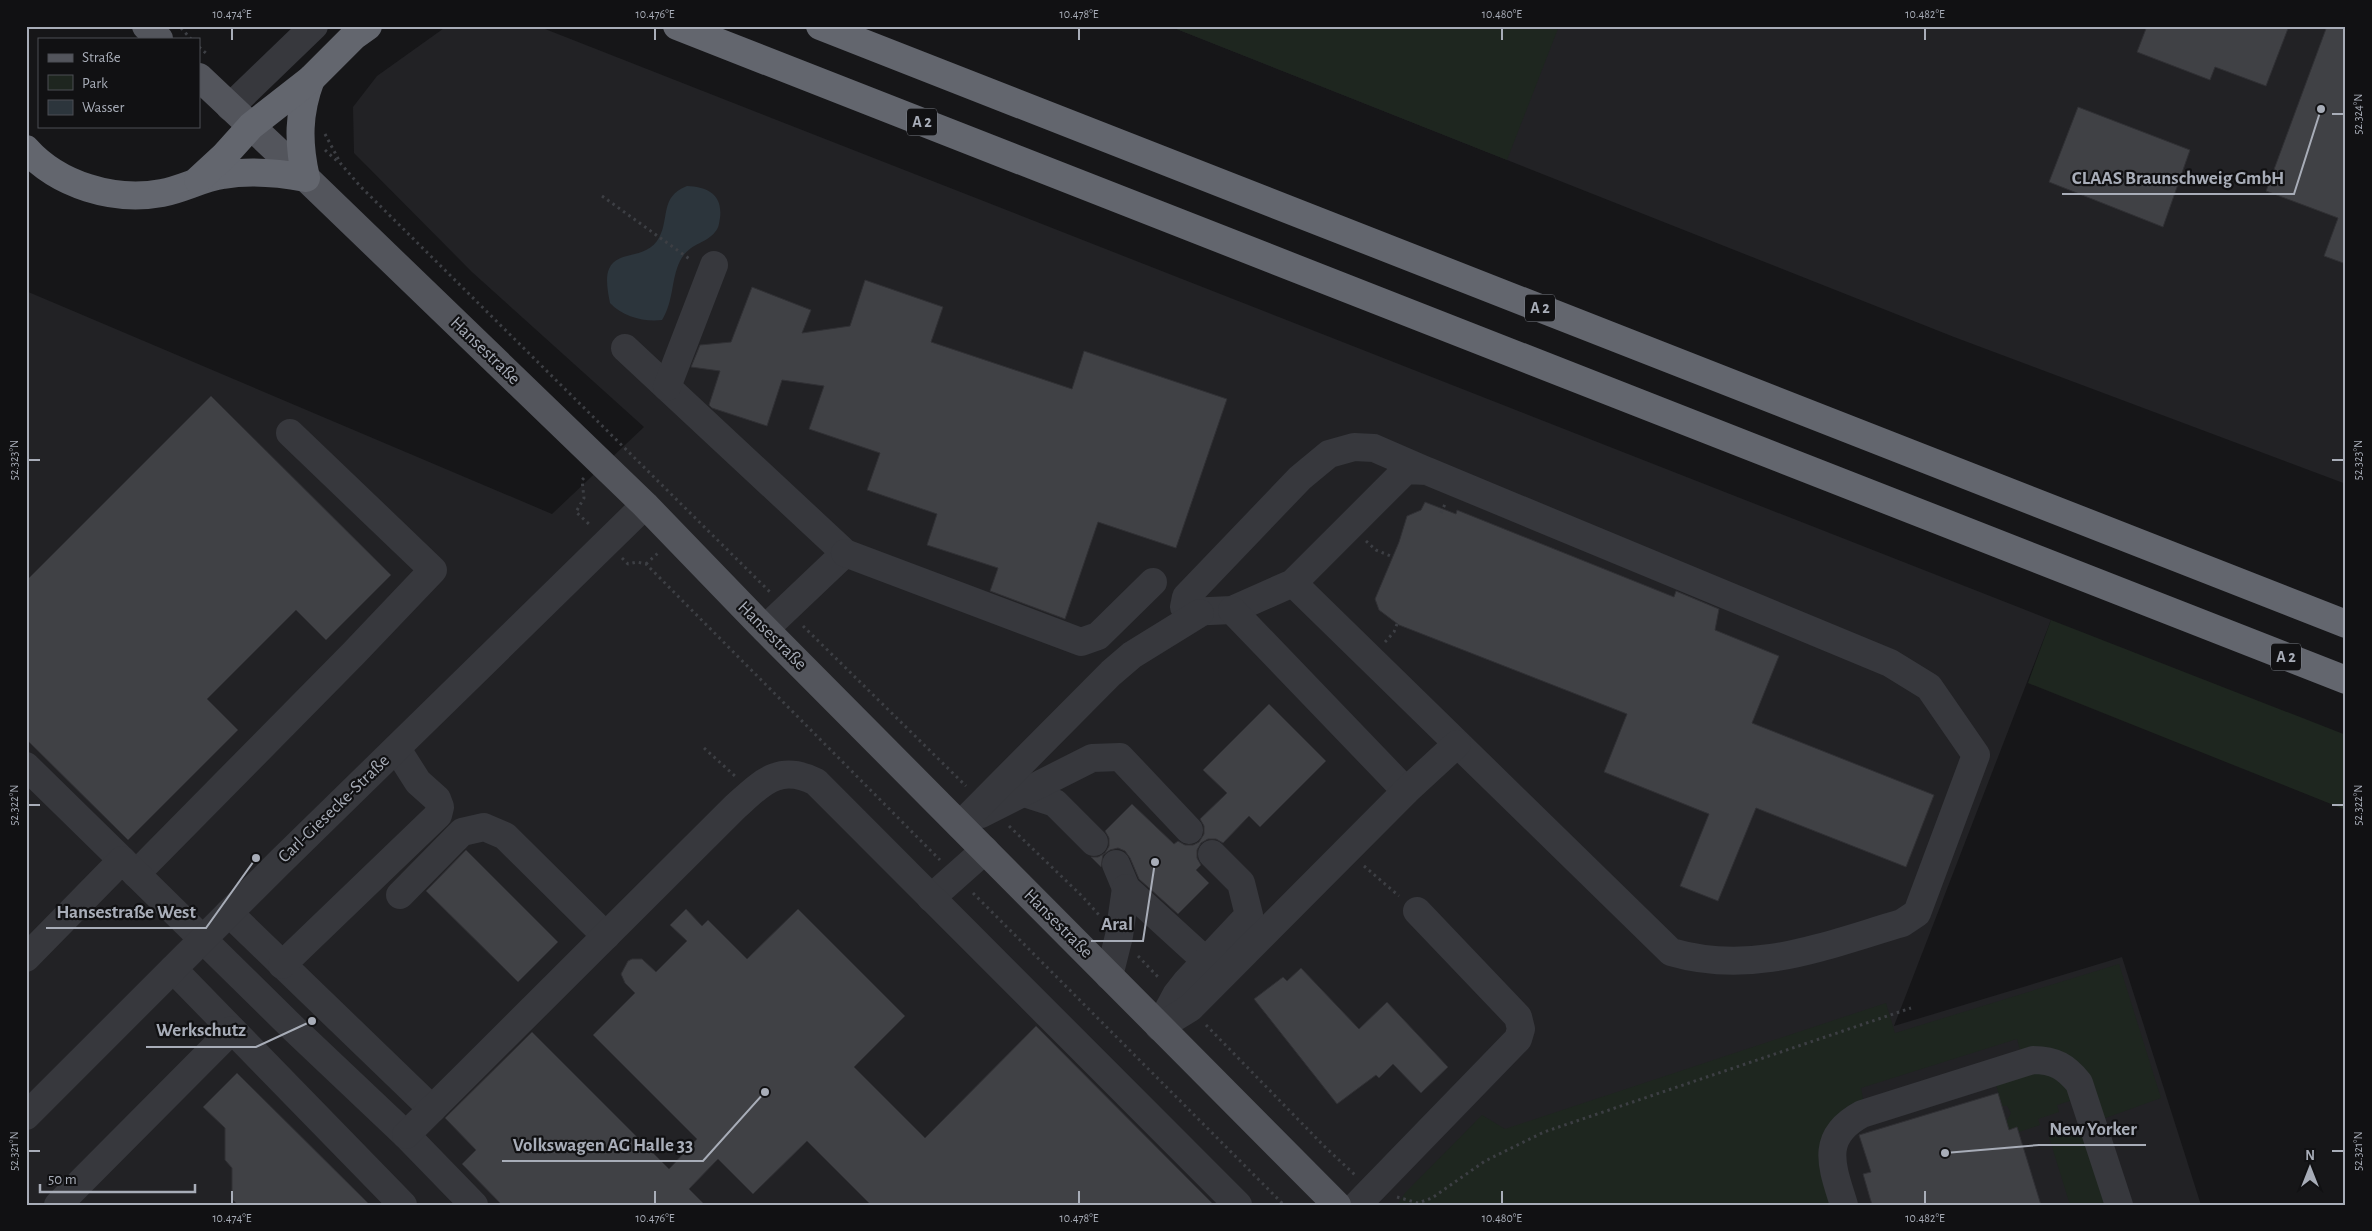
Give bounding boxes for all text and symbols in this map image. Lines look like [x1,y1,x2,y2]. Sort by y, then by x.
text: 10.474°E [212,8,252,20]
text: 10.476°E [636,8,675,20]
text: 10.478°E [1060,8,1099,20]
text: 10.480°E [1482,8,1522,20]
text: 10.482°E [1905,8,1945,20]
legend [38,38,200,128]
text: Straße [82,50,121,65]
text: Park [82,76,108,91]
text: 52.324°N [2352,93,2364,135]
text: Wasser [82,100,125,115]
road number: A 2 [907,108,937,136]
callout: CLAAS Braunschweig GmbH [2062,160,2294,194]
text: CLAAS Braunschweig GmbH [2072,169,2284,188]
road number: A 2 [1525,294,1555,322]
street label: Hansestraße [447,314,523,388]
text: 52.323°N [8,440,20,480]
text: 52.323°N [2352,440,2364,480]
street label: Hansestraße [734,598,810,674]
road number: A 2 [2271,644,2301,670]
street label: Carl-Giesecke-Straße [275,752,393,866]
text: 52.322°N [8,785,20,825]
text: 52.322°N [2352,785,2364,825]
street label: Hansestraße [1020,886,1096,962]
callout: Hansestraße West [46,894,206,928]
text: Hansestraße West [56,903,196,922]
callout: Aral [1091,907,1143,941]
text: Aral [1101,915,1133,934]
callout: Werkschutz [146,1013,256,1047]
text: Werkschutz [156,1021,246,1040]
callout: New Yorker [2039,1111,2146,1145]
text: New Yorker [2049,1120,2137,1139]
callout: Volkswagen AG Halle 33 [502,1127,703,1161]
text: 52.321°N [8,1131,20,1171]
text: 52.321°N [2352,1131,2364,1171]
text: Volkswagen AG Halle 33 [513,1136,693,1155]
north arrow [2284,1144,2334,1194]
text: N [2305,1149,2315,1163]
scale bar [40,1161,195,1193]
text: 50 m [48,1172,77,1187]
text: 10.474°E [212,1212,252,1224]
text: 10.476°E [636,1212,675,1224]
text: 10.478°E [1060,1212,1099,1224]
text: 10.480°E [1482,1212,1522,1224]
text: 10.482°E [1905,1212,1945,1224]

